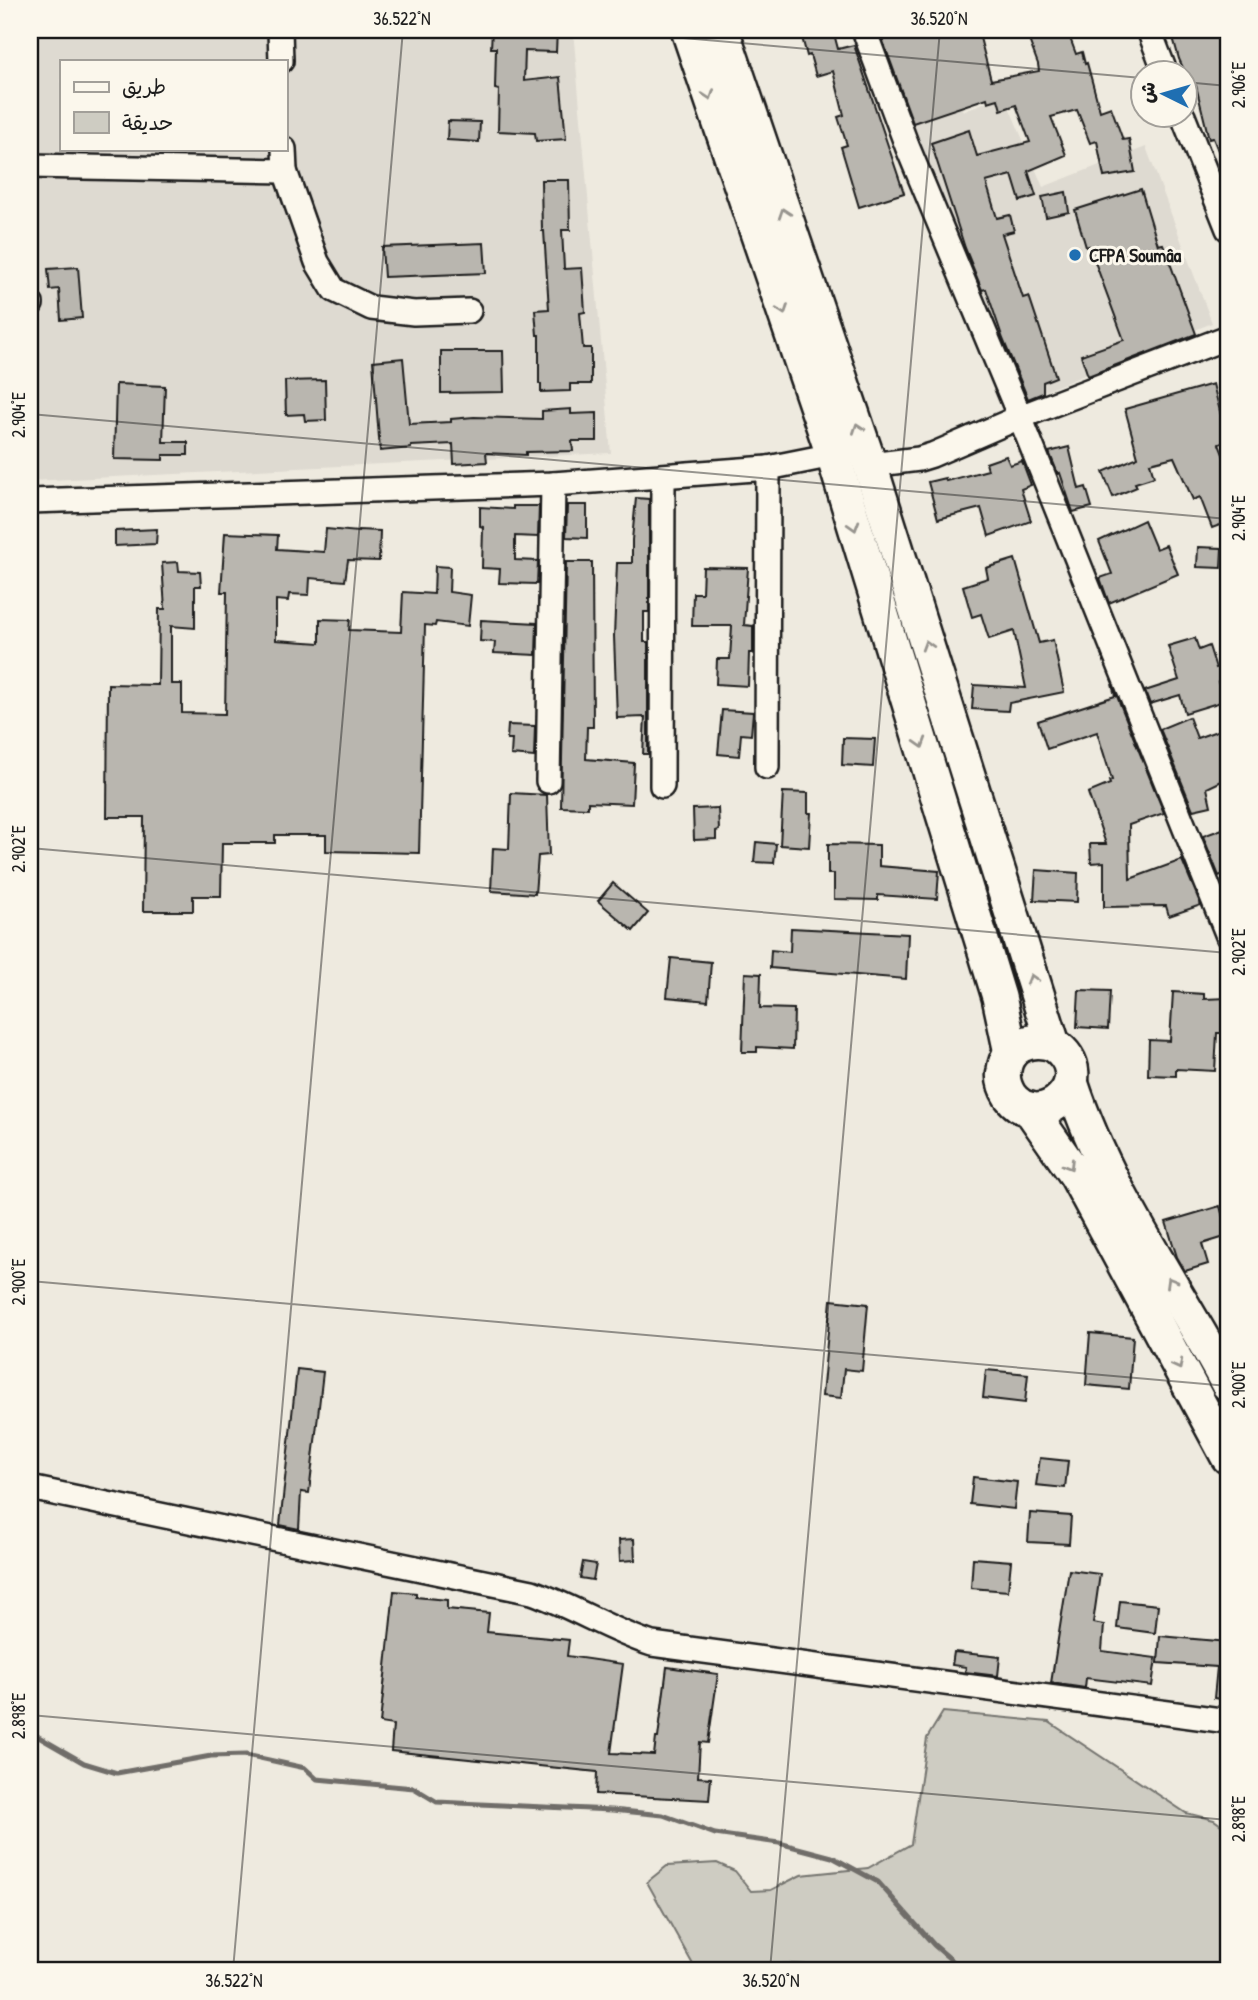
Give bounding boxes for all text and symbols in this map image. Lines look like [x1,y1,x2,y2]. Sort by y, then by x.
text: 36.522°N [373,6,431,31]
text: 36.520°N [911,6,967,31]
legend [60,60,287,150]
north arrow [1128,60,1198,130]
text: 2.906°E [1226,62,1251,108]
text: طريق [122,72,166,101]
text: ش [1133,81,1161,104]
one-way arrow [701,88,715,100]
text: حديقة [122,108,173,137]
one-way arrow [778,208,792,220]
place label: CFPA Soumâa [1089,242,1182,268]
marker: CFPA Soumâa [1067,247,1083,263]
one-way arrow [775,303,789,316]
text: 2.904°E [6,392,31,438]
one-way arrow [852,423,866,435]
text: 2.904°E [1226,495,1251,541]
one-way arrow [846,520,861,532]
one-way arrow [921,639,936,651]
one-way arrow [913,737,927,749]
text: 2.902°E [6,825,31,873]
text: 2.902°E [1226,928,1251,976]
one-way arrow [1026,973,1041,985]
one-way arrow [1061,1157,1074,1170]
text: 2.900°E [6,1258,31,1306]
one-way arrow [1166,1277,1179,1289]
one-way arrow [1169,1358,1183,1370]
text: 2.900°E [1226,1361,1251,1409]
text: 2.898°E [6,1693,31,1739]
text: 2.898°E [1226,1796,1251,1842]
text: 36.522°N [205,1968,263,1993]
text: 36.520°N [743,1968,799,1993]

